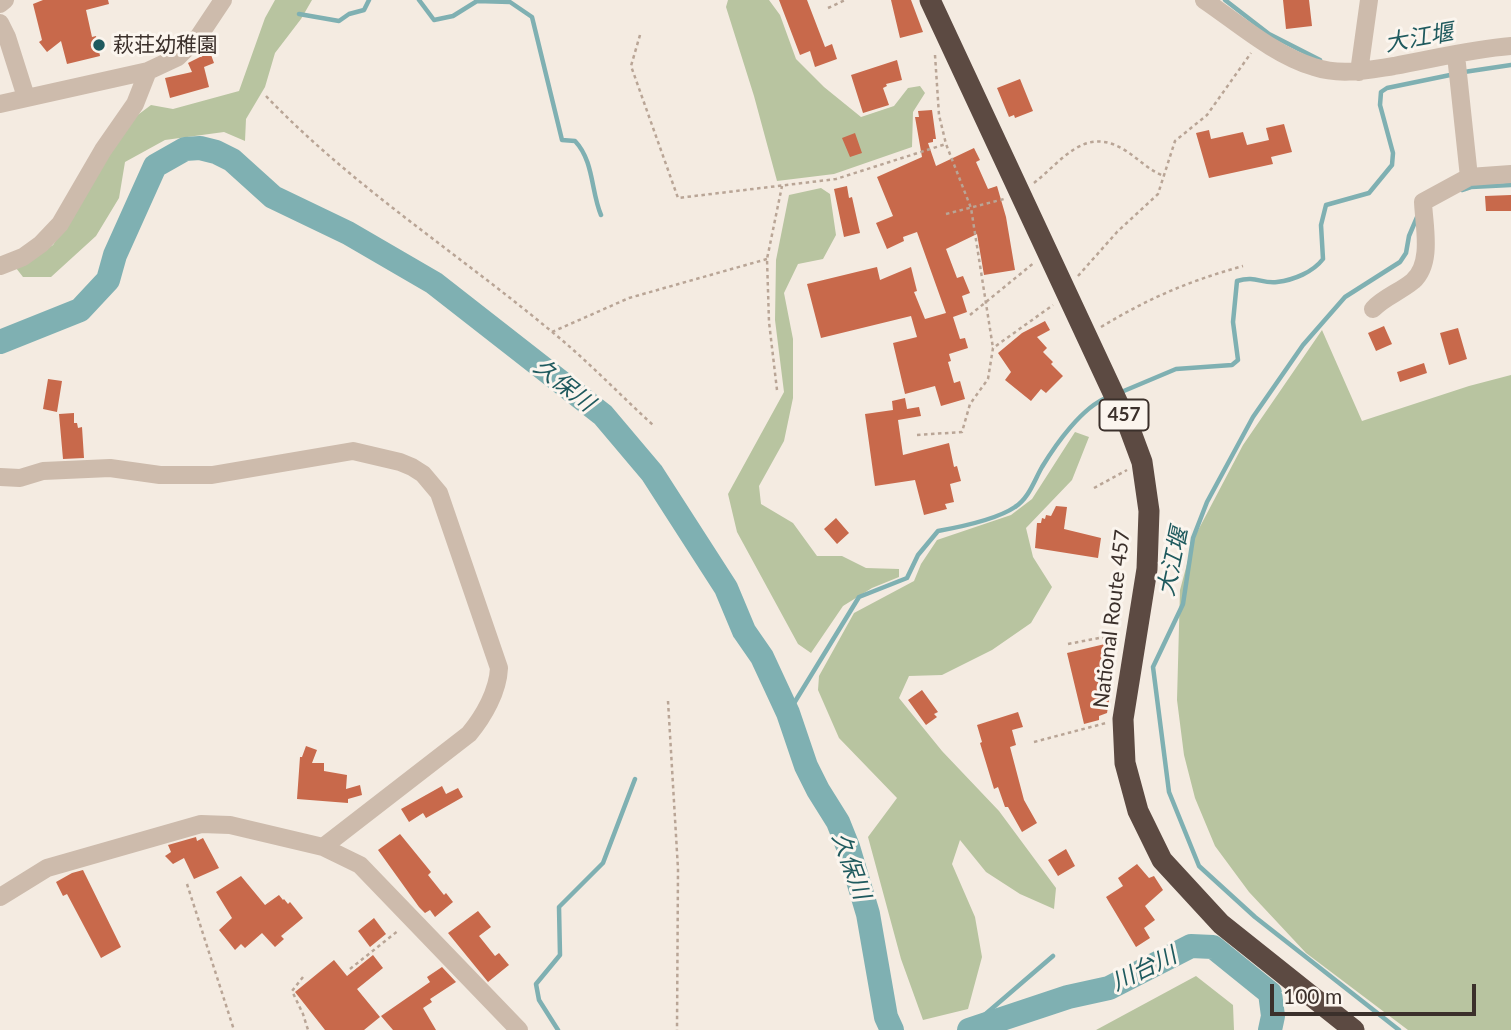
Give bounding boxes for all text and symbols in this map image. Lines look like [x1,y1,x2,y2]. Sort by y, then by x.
water label: 大江堰 [1383,18,1455,58]
place label: 萩荘幼稚園 [113,32,218,58]
marker: 萩荘幼稚園 [91,37,107,53]
water label: 久保川 [528,353,600,417]
road number: 457 [1100,400,1148,430]
water label: 大江堰 [1152,525,1194,599]
street label: National Route 457 [1089,528,1135,710]
water label: 久保川 [826,829,876,903]
water label: 川台川 [1107,941,1181,997]
scale bar [1273,970,1480,1014]
text: 100 m [1283,983,1342,1008]

